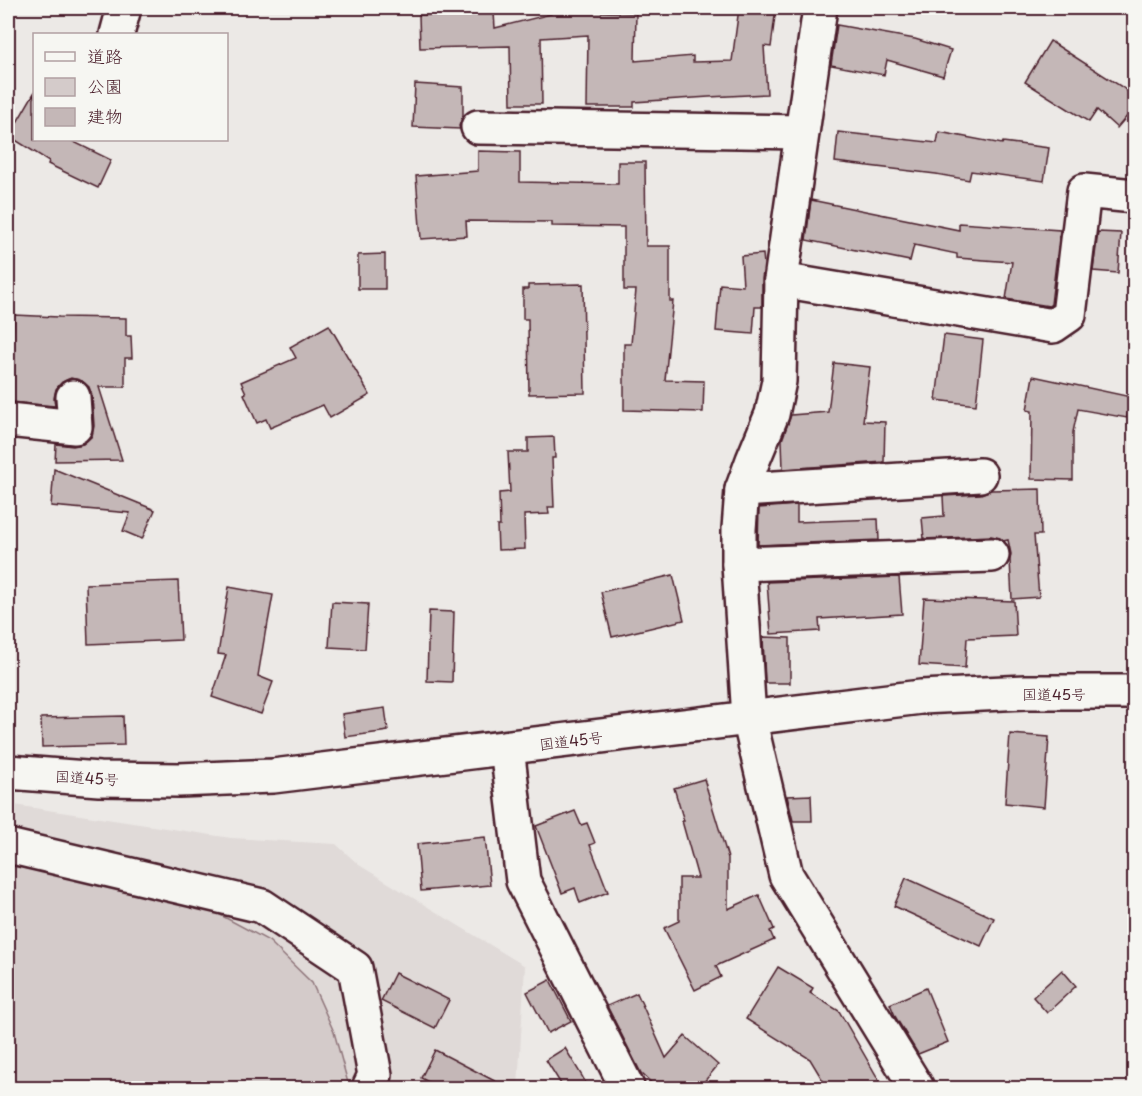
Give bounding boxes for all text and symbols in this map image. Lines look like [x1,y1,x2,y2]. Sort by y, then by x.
legend [33,33,228,141]
text: 道路 [87,42,123,69]
text: 公園 [87,72,123,99]
text: 建物 [87,102,123,129]
street label: 国道45号 [1022,682,1086,705]
street label: 国道45号 [538,725,604,755]
street label: 国道45号 [54,764,120,790]

